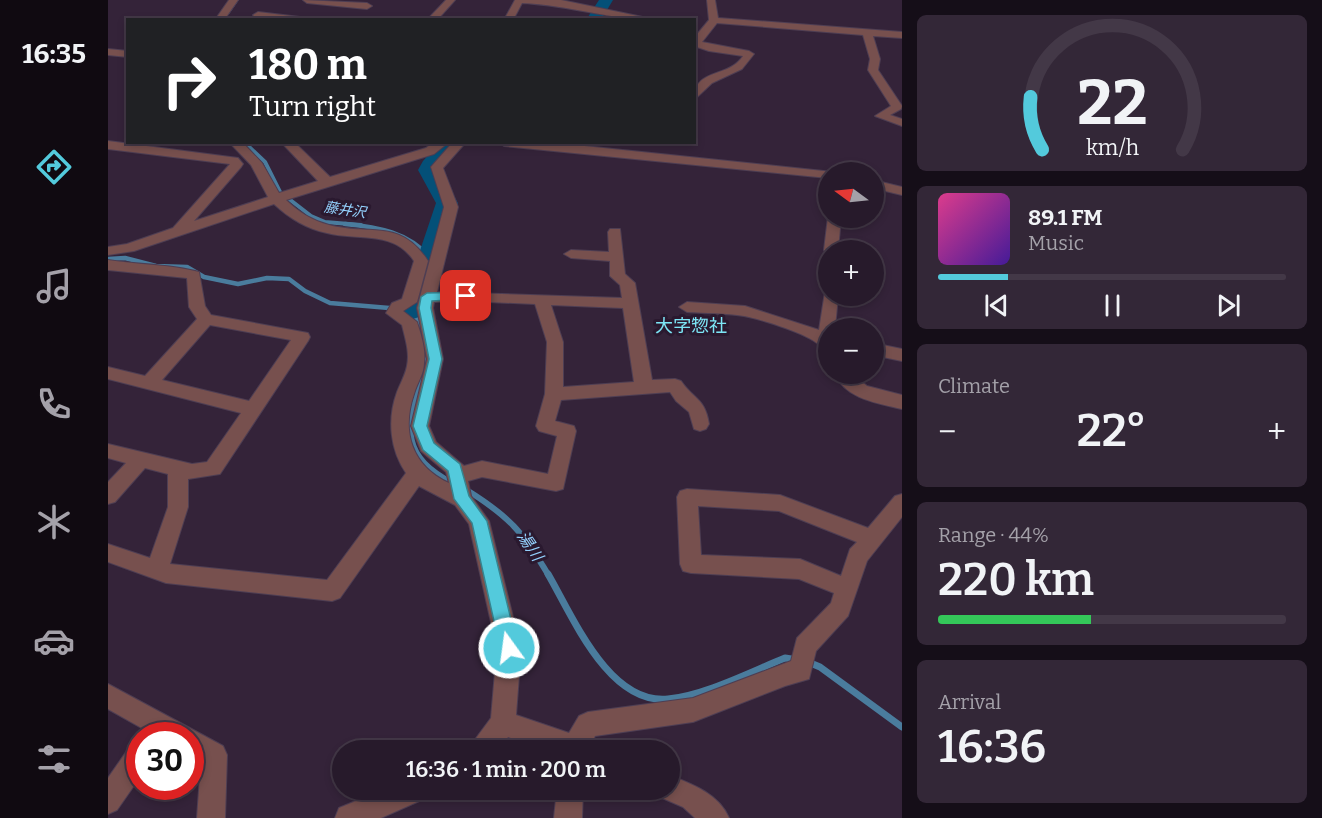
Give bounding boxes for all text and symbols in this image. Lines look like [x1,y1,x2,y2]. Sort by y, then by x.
text: 16:35 [22,38,86,70]
text: 180 m [249,40,367,90]
icon: right [150,42,228,120]
text: 22 [1077,66,1147,141]
text: Turn right [249,91,376,123]
text: km/h [1085,135,1139,161]
icon: directions [33,146,75,188]
north arrow [818,162,884,228]
map controls [818,162,884,384]
water label: 藤井沢 [323,199,369,222]
text: 89.1 FM [1028,204,1102,231]
text: Music [1028,231,1084,255]
button: + [818,240,884,306]
icon: music [33,265,75,307]
pin [440,270,491,321]
icon: arrive [449,279,482,312]
icon: previous [980,289,1013,322]
icon: pause [1096,289,1129,322]
icon: next [1212,289,1245,322]
district label: 大字惣社 [655,315,727,337]
button: − [818,318,884,384]
text: Climate [938,374,1010,398]
icon: phone [33,383,75,425]
text: 22° [1077,404,1147,458]
text: − [938,412,956,452]
text: + [1267,412,1286,452]
icon: climate [33,501,75,543]
text: Range · 44% [938,523,1049,547]
water label: 湯川 [513,527,548,566]
text: 220 km [938,553,1094,607]
position arrow [477,616,541,680]
icon: car [33,620,75,662]
text: Arrival [938,690,1001,714]
text: 16:36 [938,720,1046,774]
speed limit sign: 30 [126,722,204,800]
icon: filters [33,738,75,780]
text: 16:36 · 1 min · 200 m [406,756,606,783]

